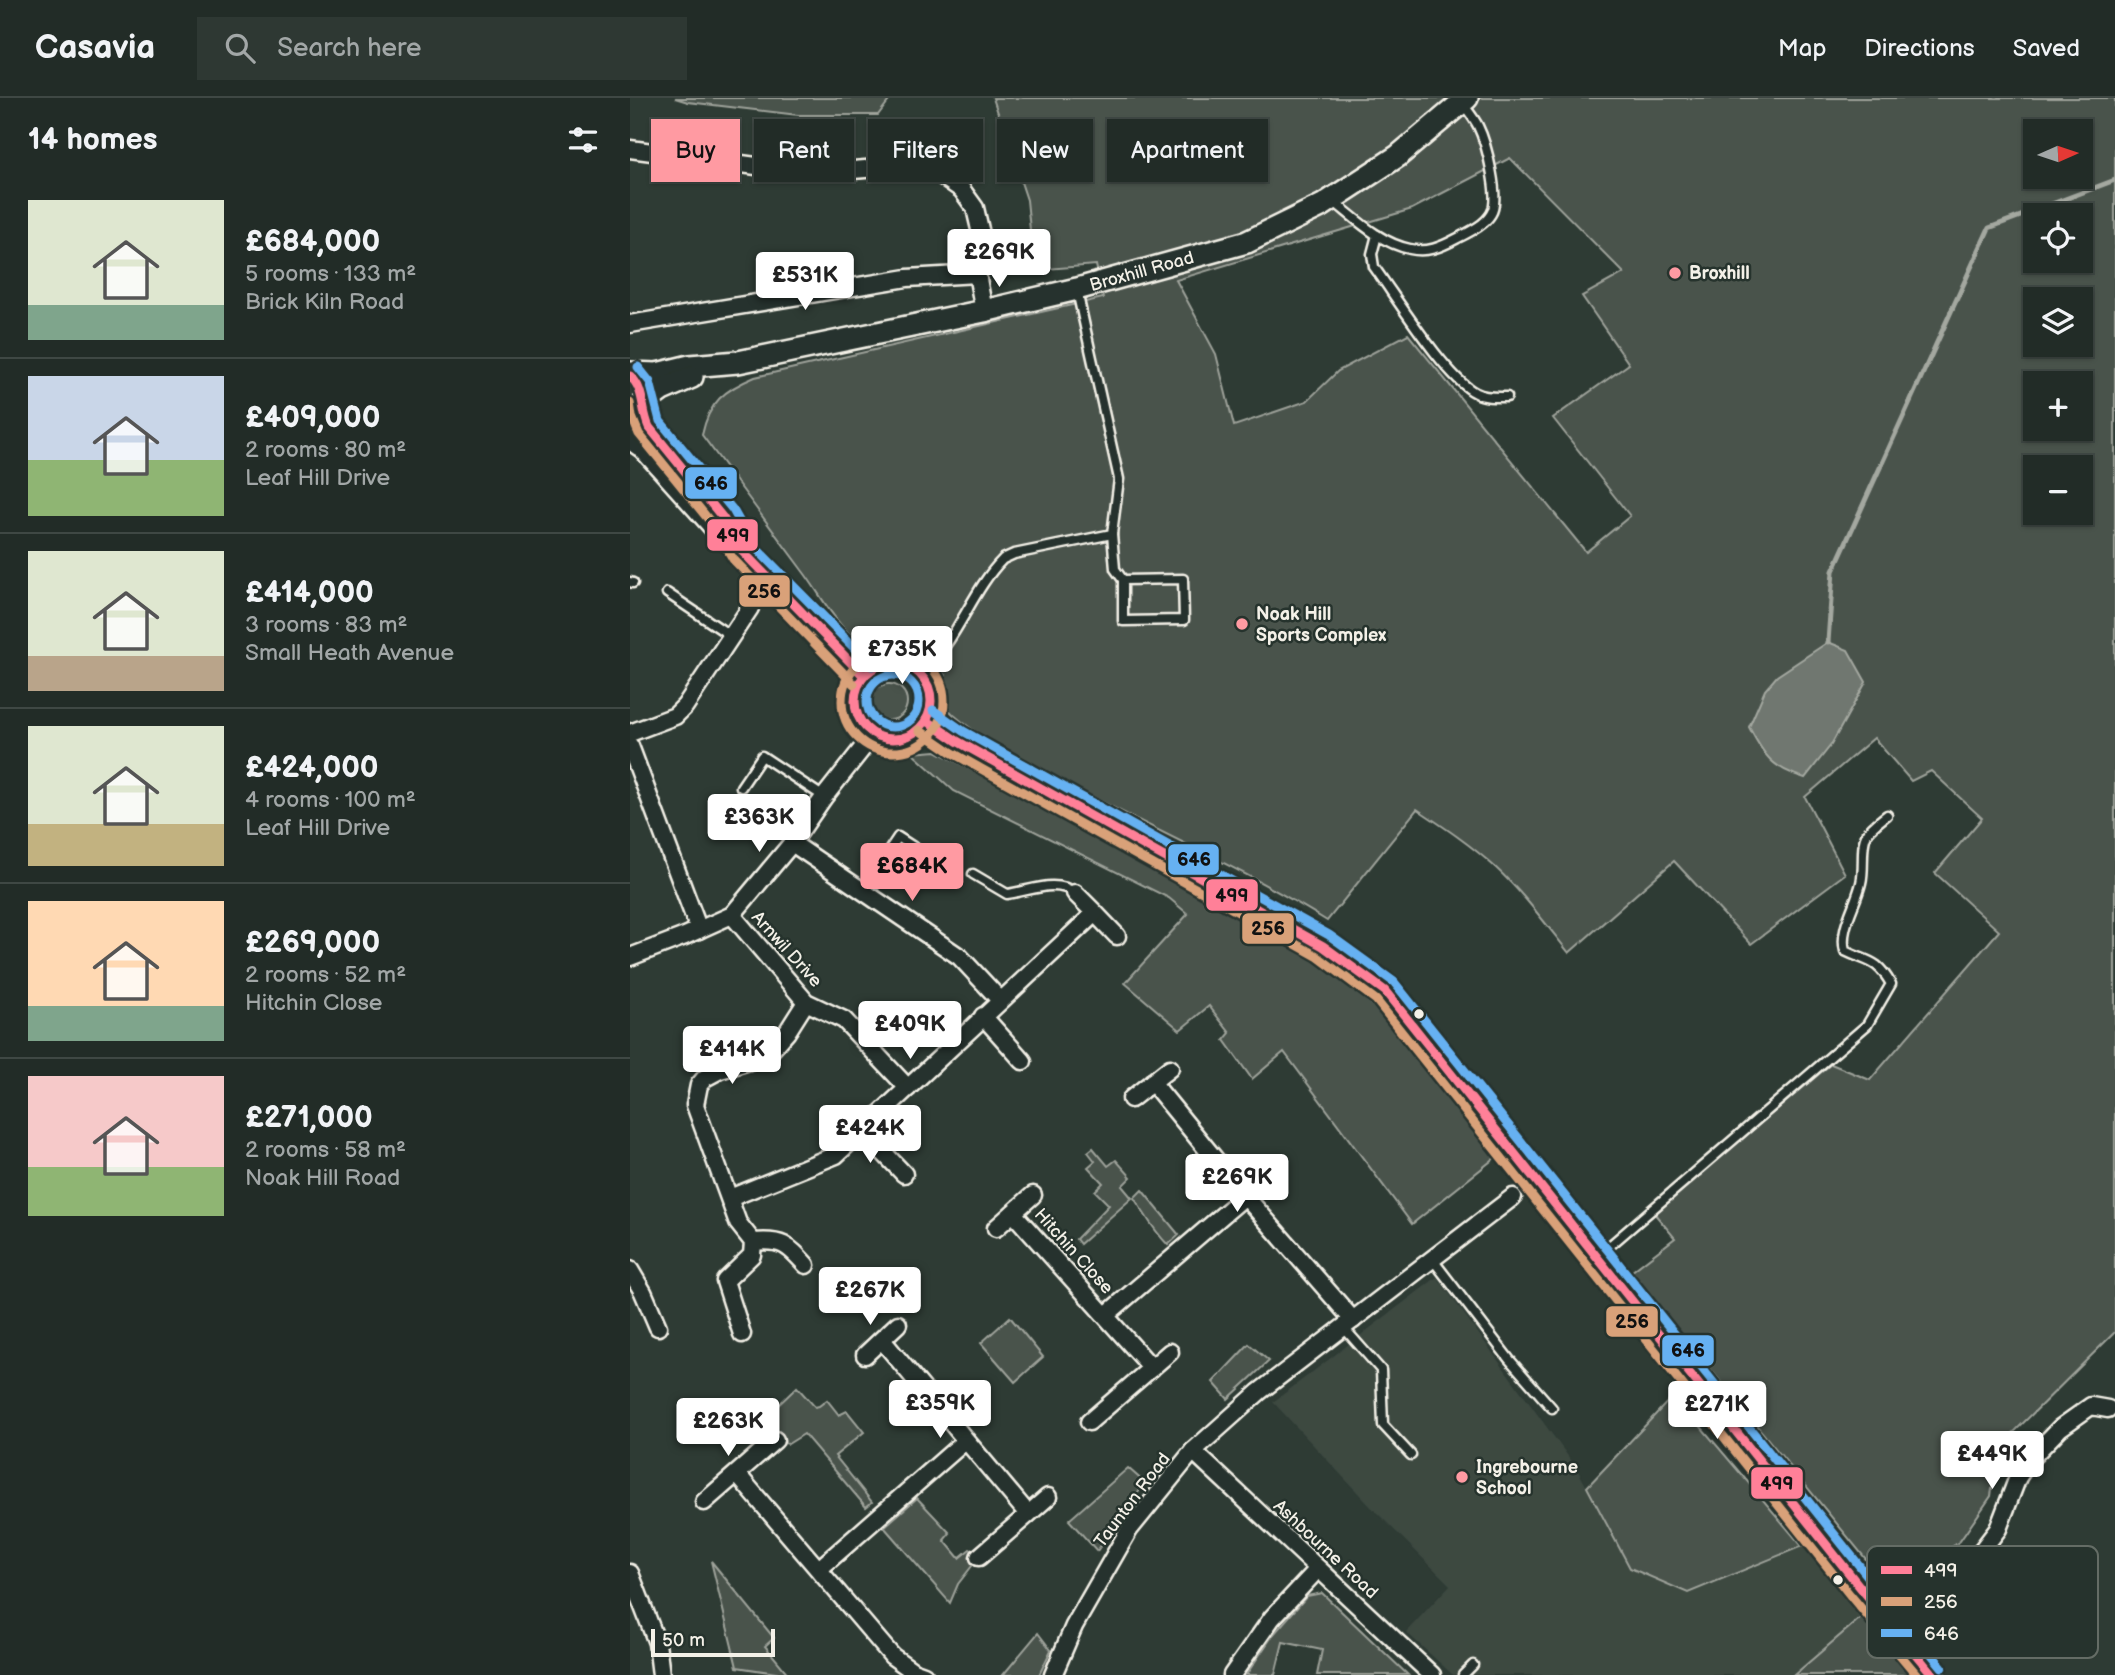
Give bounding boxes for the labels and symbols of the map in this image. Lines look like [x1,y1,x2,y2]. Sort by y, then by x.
north arrow [2023,119,2093,189]
pin: £269K [950,230,1048,289]
street label: Broxhill Road [1087,247,1196,296]
pin: £531K [756,252,854,312]
place label: Broxhill [1689,263,1750,284]
marker: Broxhill [1667,265,1683,281]
line badge: 646 [684,466,738,500]
text: 646 [694,473,728,496]
line badge: 499 [706,518,759,552]
text: 499 [716,525,750,548]
line badge: 256 [738,574,791,608]
text: 256 [747,581,781,604]
place label: Noak Hill Sports Complex [1256,604,1386,646]
marker: Noak Hill Sports Complex [1234,616,1250,632]
pin: £735K [853,626,951,686]
pin: £363K [710,794,808,854]
line badge: 646 [1167,843,1220,876]
pin: £684K [863,844,961,903]
text: 646 [1177,849,1211,872]
line badge: 499 [1205,878,1259,912]
text: 499 [1215,885,1249,908]
street label: Arnwil Drive [747,907,826,992]
line badge: 256 [1241,912,1295,945]
text: 256 [1251,918,1285,941]
pin: £409K [861,1002,959,1061]
unlabelled marker [1412,1007,1426,1021]
pin: £414K [683,1026,781,1086]
pin: £424K [821,1105,919,1165]
pin: £269K [1188,1154,1286,1214]
street label: Hitchin Close [1030,1204,1118,1299]
pin: £267K [821,1268,919,1327]
line badge: 256 [1605,1305,1659,1338]
text: 256 [1615,1311,1649,1334]
line badge: 646 [1661,1334,1715,1367]
text: 646 [1671,1340,1705,1363]
pin: £359K [891,1380,989,1440]
pin: £271K [1668,1382,1766,1441]
pin: £263K [679,1398,777,1458]
pin: £449K [1943,1432,2041,1491]
street label: Taunton Road [1090,1449,1175,1552]
place label: Ingrebourne School [1476,1457,1578,1499]
line badge: 499 [1750,1466,1804,1500]
marker: Ingrebourne School [1454,1469,1470,1485]
text: 499 [1760,1473,1794,1496]
street label: Ashbourne Road [1269,1496,1382,1603]
legend [1867,1546,2098,1658]
text: 499 [1924,1560,1958,1583]
unlabelled marker [1831,1573,1845,1587]
text: 256 [1924,1591,1958,1614]
text: 646 [1924,1623,1959,1646]
scale bar [651,1626,775,1658]

